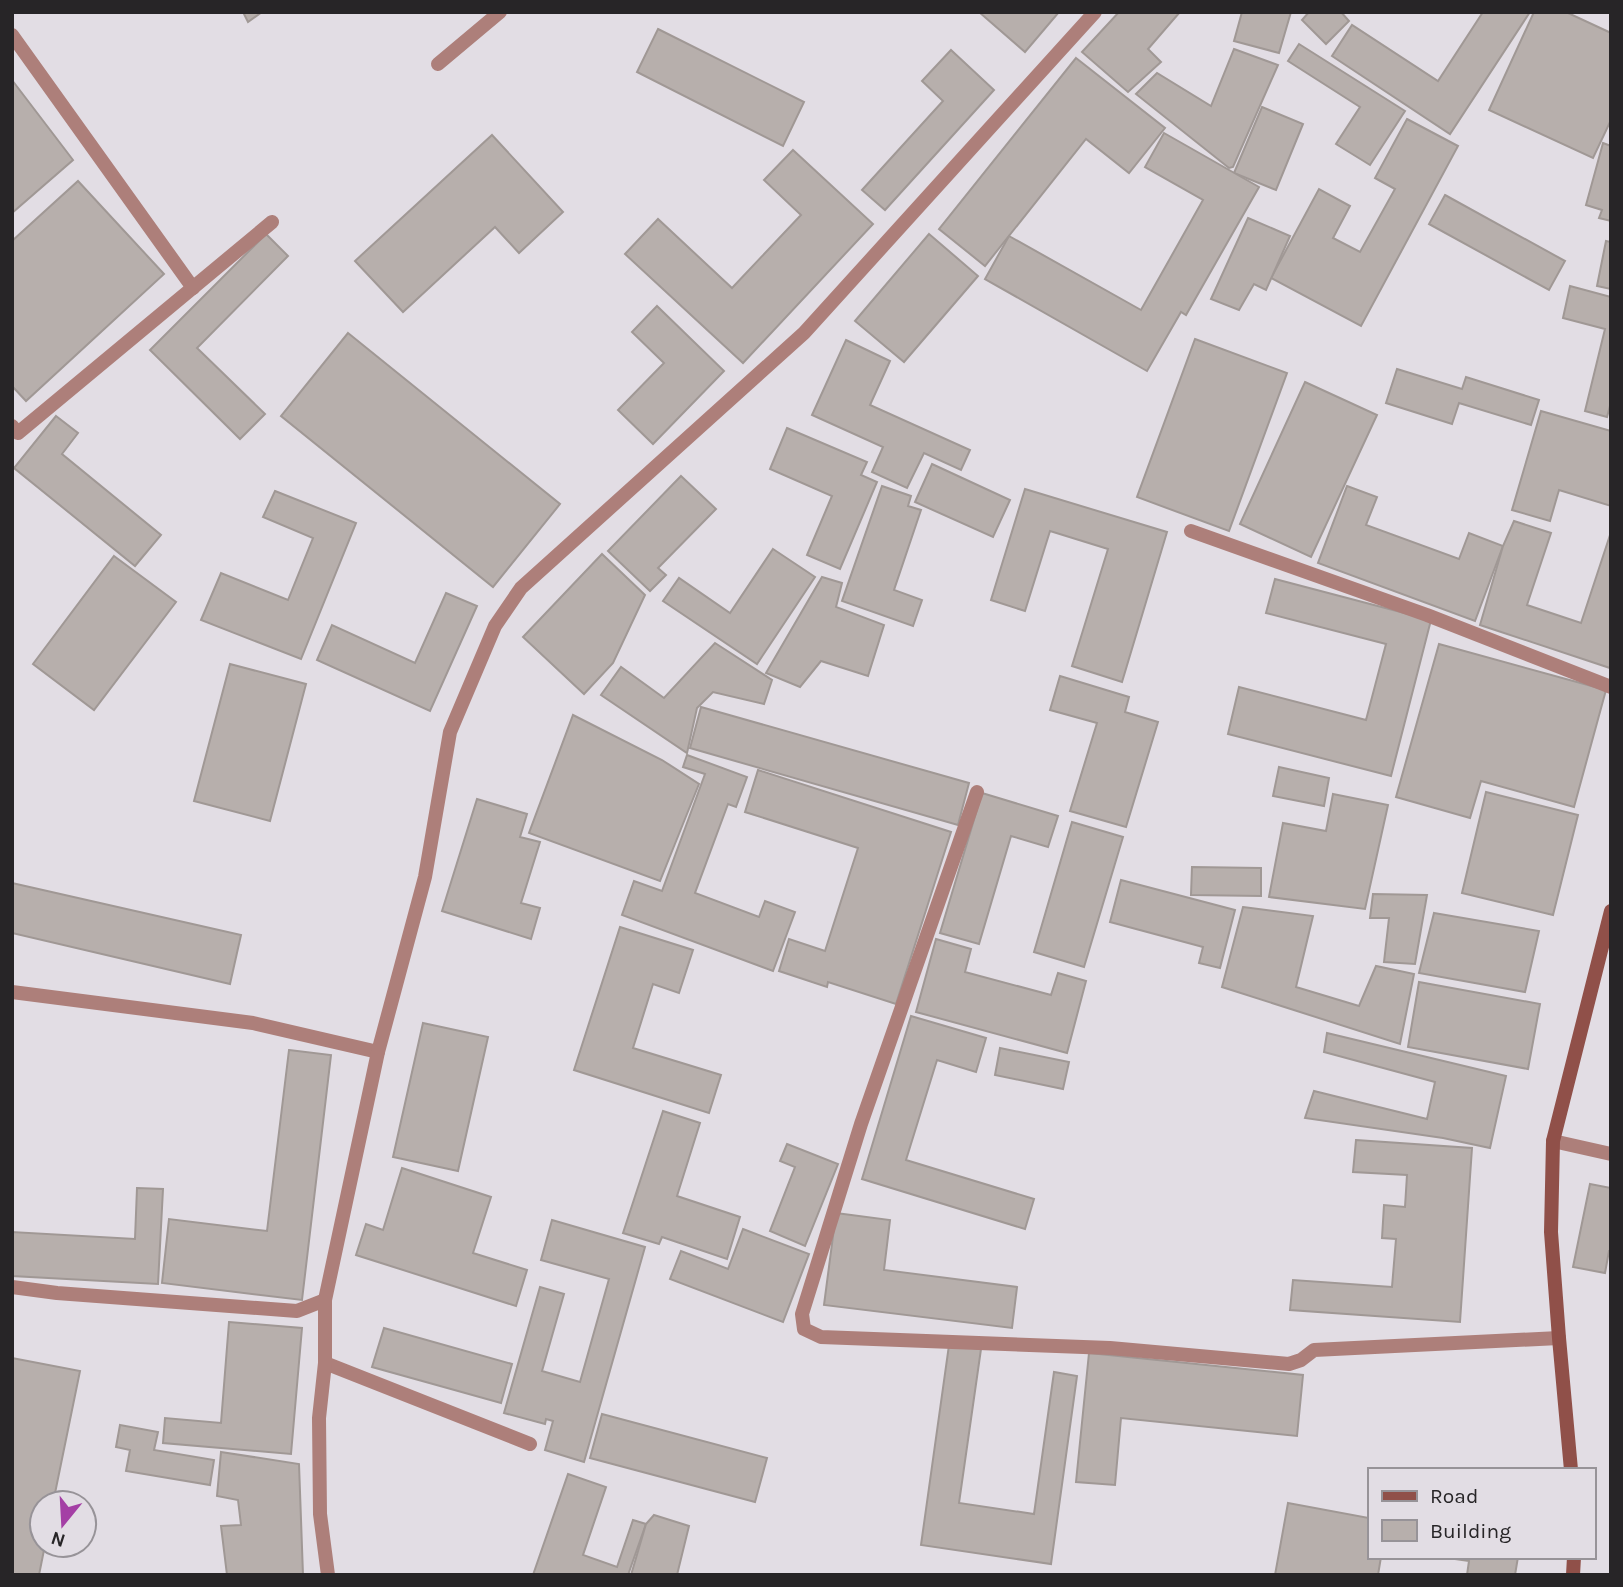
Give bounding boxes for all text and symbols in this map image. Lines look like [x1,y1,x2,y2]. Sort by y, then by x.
legend [1368,1468,1595,1559]
text: Road [1430,1484,1478,1508]
north arrow [28,1489,98,1559]
text: Building [1430,1519,1511,1543]
text: N [48,1527,68,1552]

